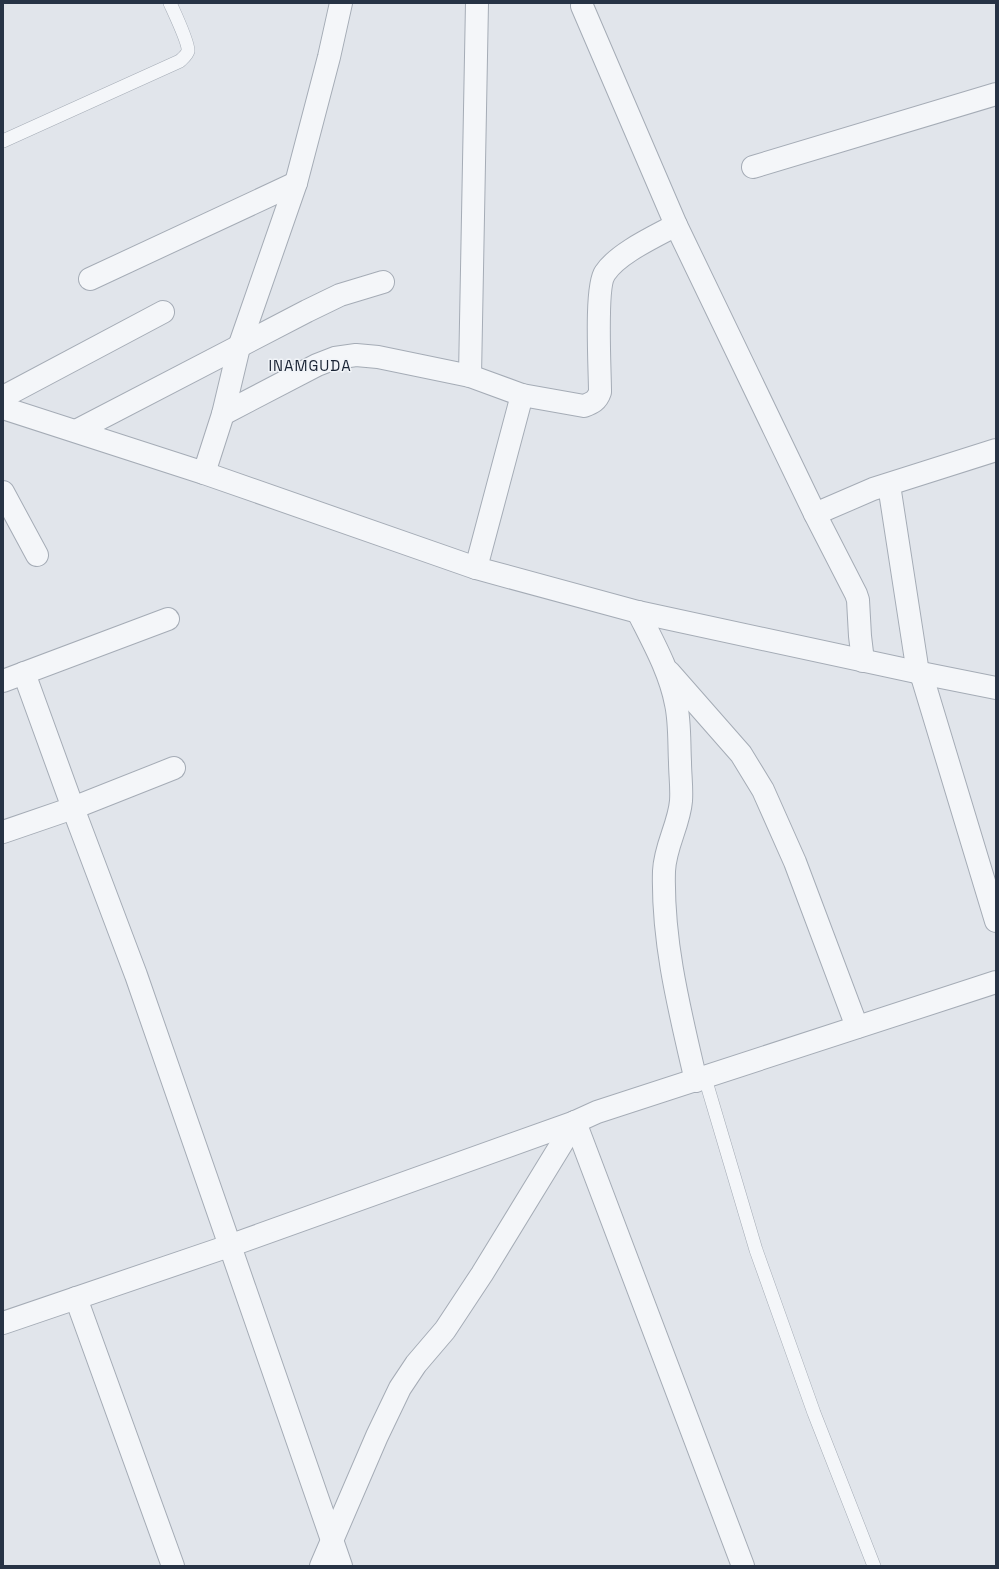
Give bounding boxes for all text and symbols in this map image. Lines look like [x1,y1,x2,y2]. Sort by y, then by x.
district label: INAMGUDA [268,356,352,375]

